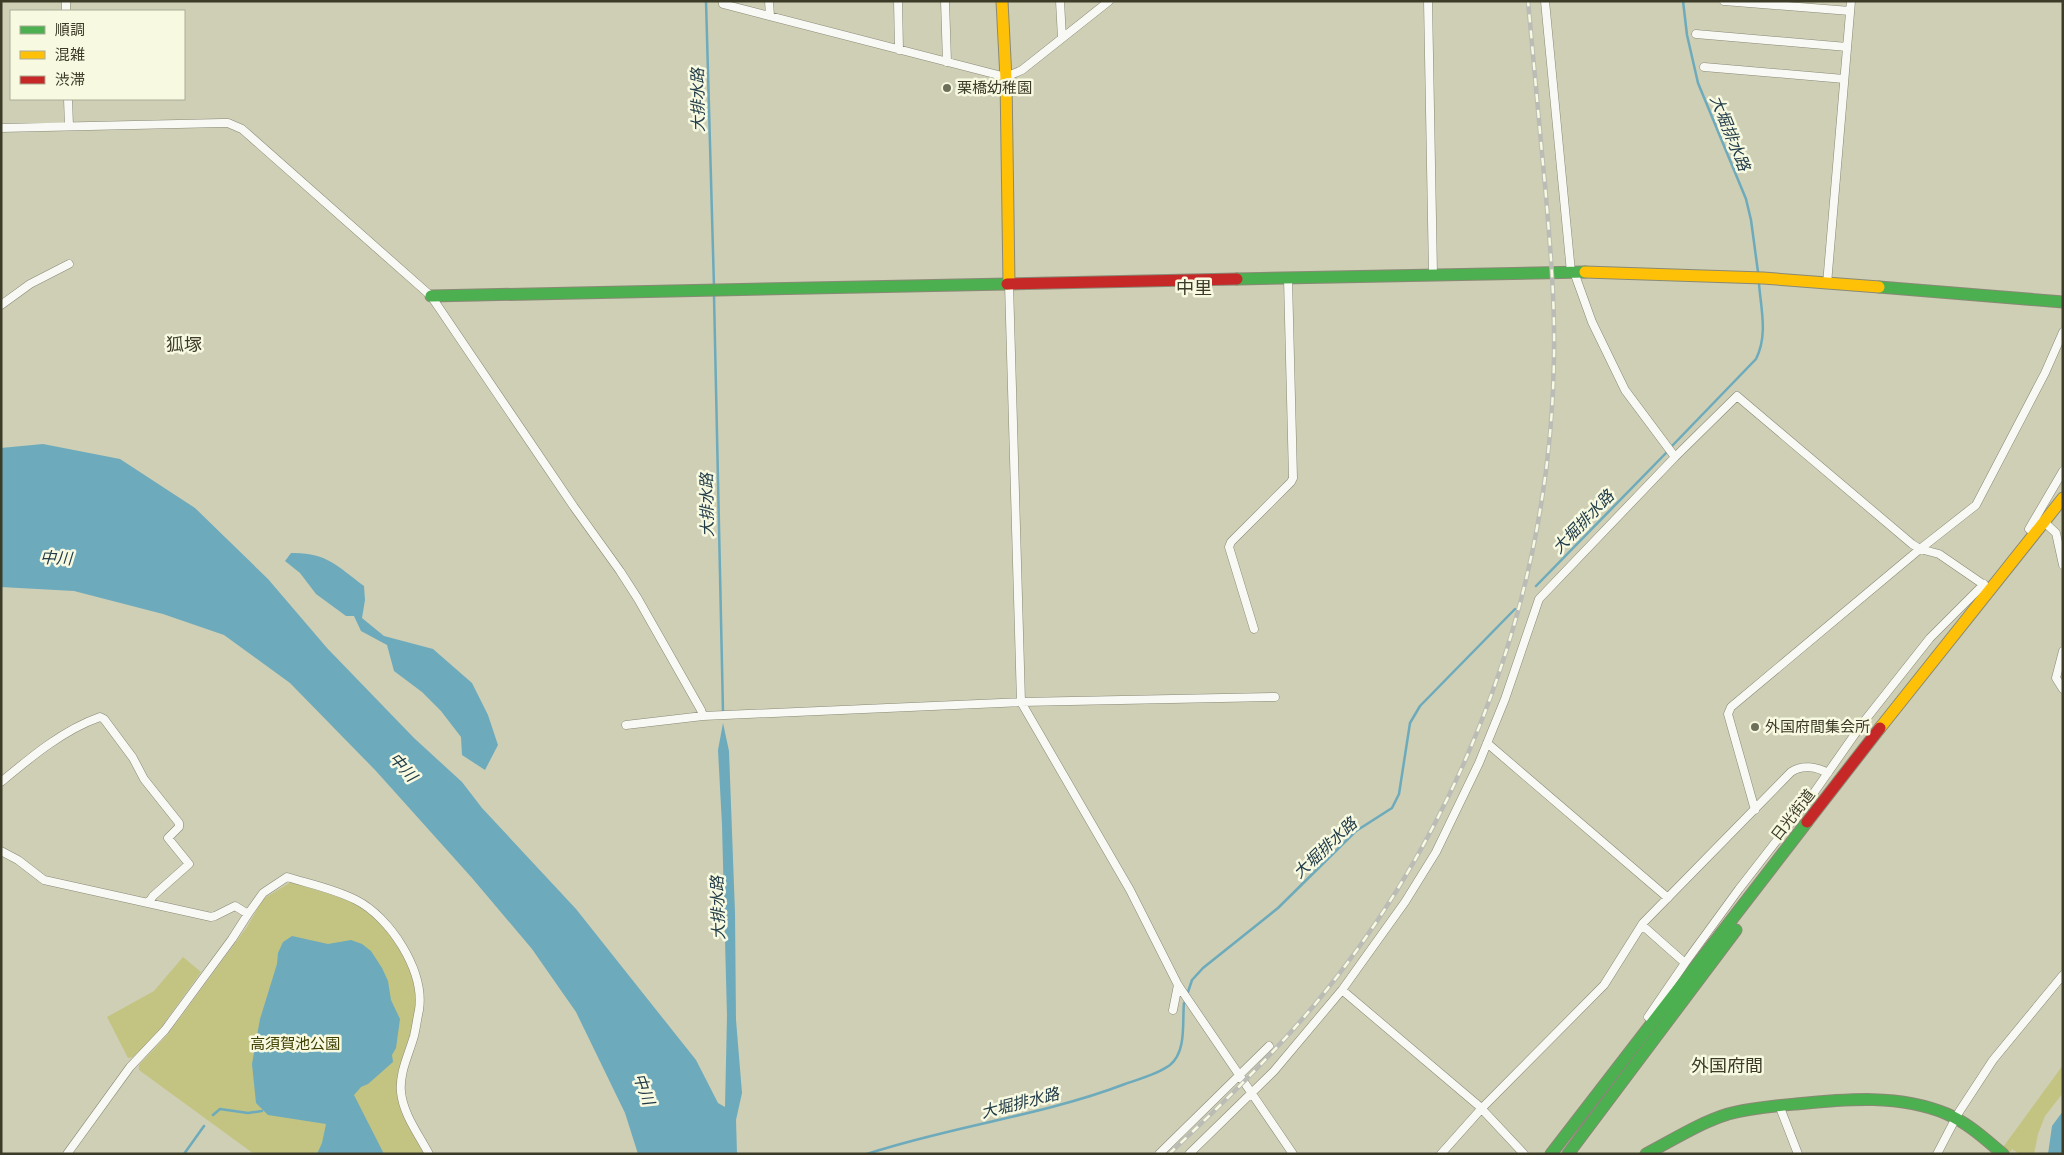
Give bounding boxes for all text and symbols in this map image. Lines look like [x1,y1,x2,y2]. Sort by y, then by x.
legend [10,10,185,100]
text: 順調 [55,20,85,40]
text: 混雑 [55,45,85,65]
water label: 大排水路 [687,66,709,132]
text: 渋滞 [55,70,85,90]
place label: 栗橋幼稚園 [957,78,1032,98]
marker: 栗橋幼稚園 [941,82,953,94]
water label: 大堀排水路 [1705,92,1755,176]
district label: 中里 [1176,276,1212,300]
district label: 狐塚 [166,333,202,357]
water label: 大排水路 [696,471,718,537]
water label: 大堀排水路 [1548,484,1620,558]
water label: 中川 [39,547,75,569]
place label: 外国府間集会所 [1765,717,1870,737]
marker: 外国府間集会所 [1749,721,1761,733]
water label: 中川 [384,748,423,787]
street label: 日光街道 [1767,785,1819,845]
water label: 大堀排水路 [1289,812,1363,883]
water label: 大排水路 [706,874,730,940]
park label: 高須賀池公園 [250,1034,340,1054]
district label: 外国府間 [1691,1054,1763,1078]
water label: 中川 [629,1070,660,1109]
water label: 大堀排水路 [979,1083,1063,1123]

